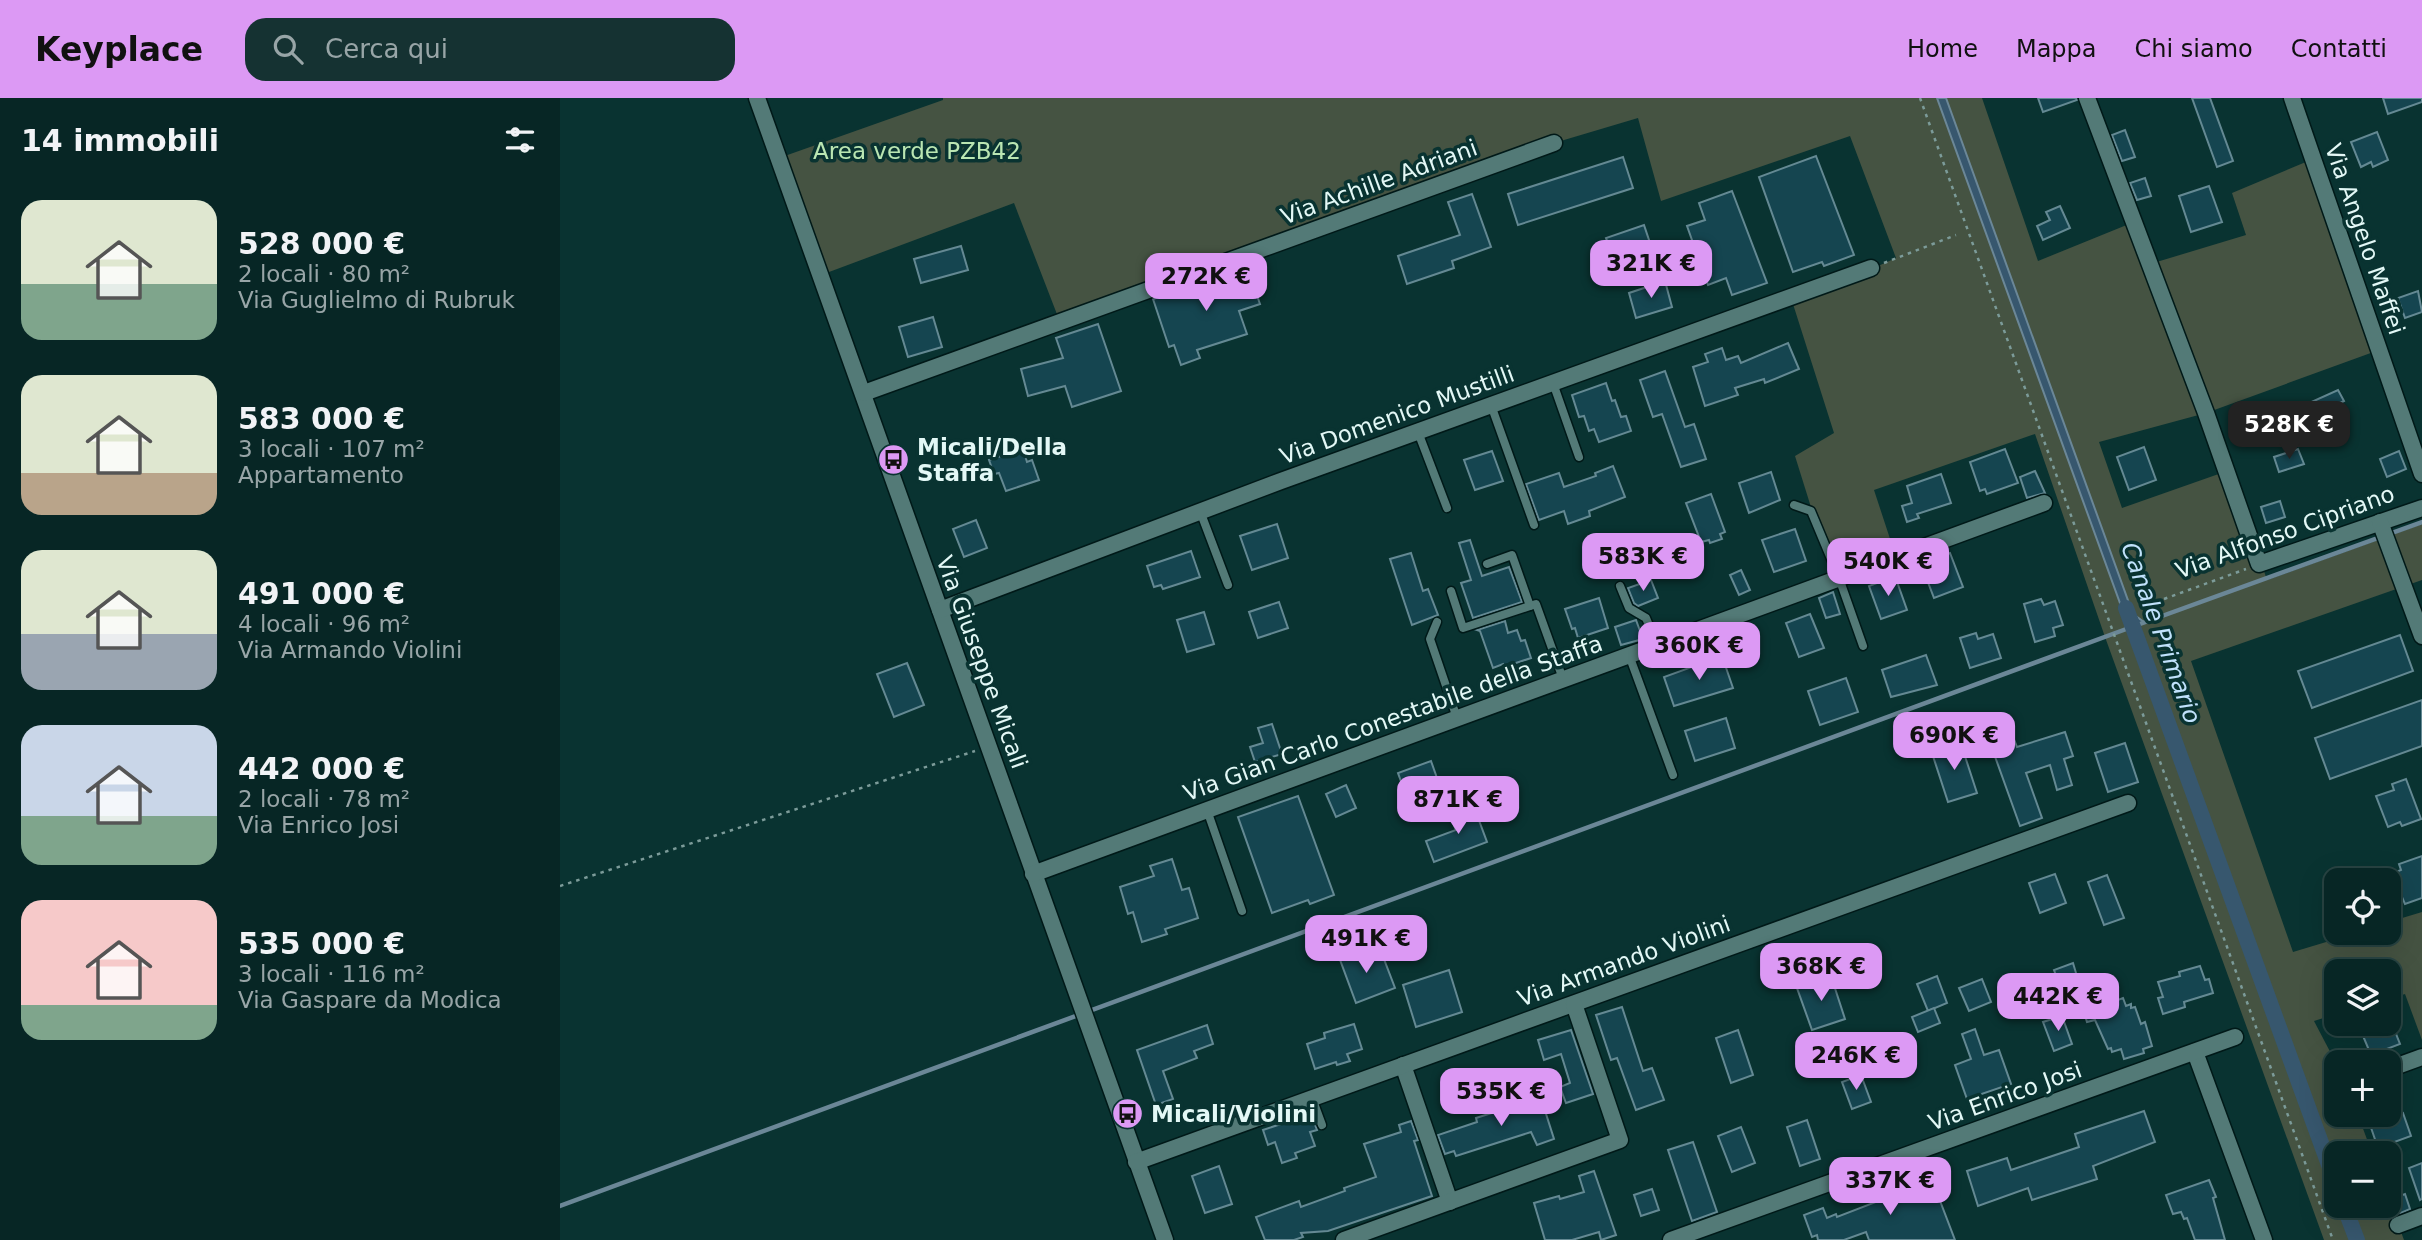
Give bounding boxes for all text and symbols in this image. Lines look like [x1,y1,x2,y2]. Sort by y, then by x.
search box [245,18,735,81]
text: Keyplace [35,30,203,69]
icon: search [269,30,307,68]
text: Cerca qui [325,34,448,64]
text: Home [1907,35,1978,63]
text: Mappa [2016,35,2097,63]
text: Chi siamo [2135,35,2253,63]
text: Contatti [2291,35,2387,63]
icon: filters [501,121,539,159]
text: 14 immobili [21,123,219,158]
street label: Via Achille Adriani [1277,134,1481,230]
park label: Area verde PZB42 [813,138,1021,164]
street label: Via Angelo Maffei [2320,140,2410,338]
text: 528 000 € [238,226,405,261]
icon: home [77,228,161,312]
pin: 321K € [1594,240,1708,300]
text: 321K € [1606,250,1696,276]
pin: 272K € [1149,254,1263,313]
text: 2 locali · 80 m² [238,261,410,287]
text: 272K € [1161,263,1251,289]
text: Via Guglielmo di Rubruk [238,287,515,313]
street label: Via Domenico Mustilli [1276,360,1518,470]
text: 583 000 € [238,401,405,436]
pin: 528K € [2232,402,2346,461]
icon: home [77,403,161,487]
text: 528K € [2244,411,2334,437]
place label: Micali/Della Staffa [917,434,1067,486]
text: 3 locali · 107 m² [238,436,425,462]
bus stop icon: Micali/Della Staffa [877,443,911,477]
text: Appartamento [238,462,404,488]
street label: Via Alfonso Cipriano [2172,480,2398,584]
pin: 583K € [1586,533,1700,593]
pin: 540K € [1831,538,1945,598]
water label: Canale Primario [2115,539,2207,727]
text: 583K € [1598,543,1688,569]
text: 540K € [1843,548,1933,574]
street label: Via Giuseppe Micali [931,552,1033,772]
text: 491 000 € [238,576,405,611]
icon: home [77,578,161,662]
text: 4 locali · 96 m² [238,611,410,637]
pin: 360K € [1642,622,1756,682]
street label: Via Gian Carlo Conestabile della Staffa [1180,630,1606,806]
text: 360K € [1654,632,1744,658]
text: Via Armando Violini [238,637,462,663]
pin: 690K € [1897,712,2011,772]
text: 690K € [1909,722,1999,748]
text: 442 000 € [238,751,405,786]
icon: home [77,753,161,837]
pin: 871K € [1401,776,1515,836]
text: 2 locali · 78 m² [238,786,410,812]
text: 871K € [1413,786,1503,812]
text: Via Enrico Josi [238,812,399,838]
map controls [2324,868,2401,1218]
button: locate [2324,868,2401,945]
street label: Via Armando Violini [1514,910,1734,1012]
pin: 491K € [1309,916,1423,975]
text: 491K € [1321,925,1411,951]
text: 535 000 € [238,926,405,961]
icon: home [77,928,161,1012]
pin: 368K € [1764,944,1878,1003]
text: 368K € [1776,953,1866,979]
button: layers [2324,959,2401,1036]
text: 3 locali · 116 m² [238,961,425,987]
pin: 442K € [2001,974,2115,1033]
text: 442K € [2013,983,2103,1009]
text: Via Gaspare da Modica [238,987,502,1013]
pin: 246K € [1799,1032,1913,1092]
text: 246K € [1811,1042,1901,1068]
button: + [2324,1050,2401,1127]
street label: Via Enrico Josi [1925,1056,2085,1136]
pin: 535K € [1444,1068,1558,1128]
text: 535K € [1456,1078,1546,1104]
bus stop icon: Micali/Violini [1111,1097,1145,1131]
place label: Micali/Violini [1151,1101,1316,1127]
button: − [2324,1141,2401,1218]
pin: 337K € [1833,1158,1947,1217]
text: 337K € [1845,1167,1935,1193]

